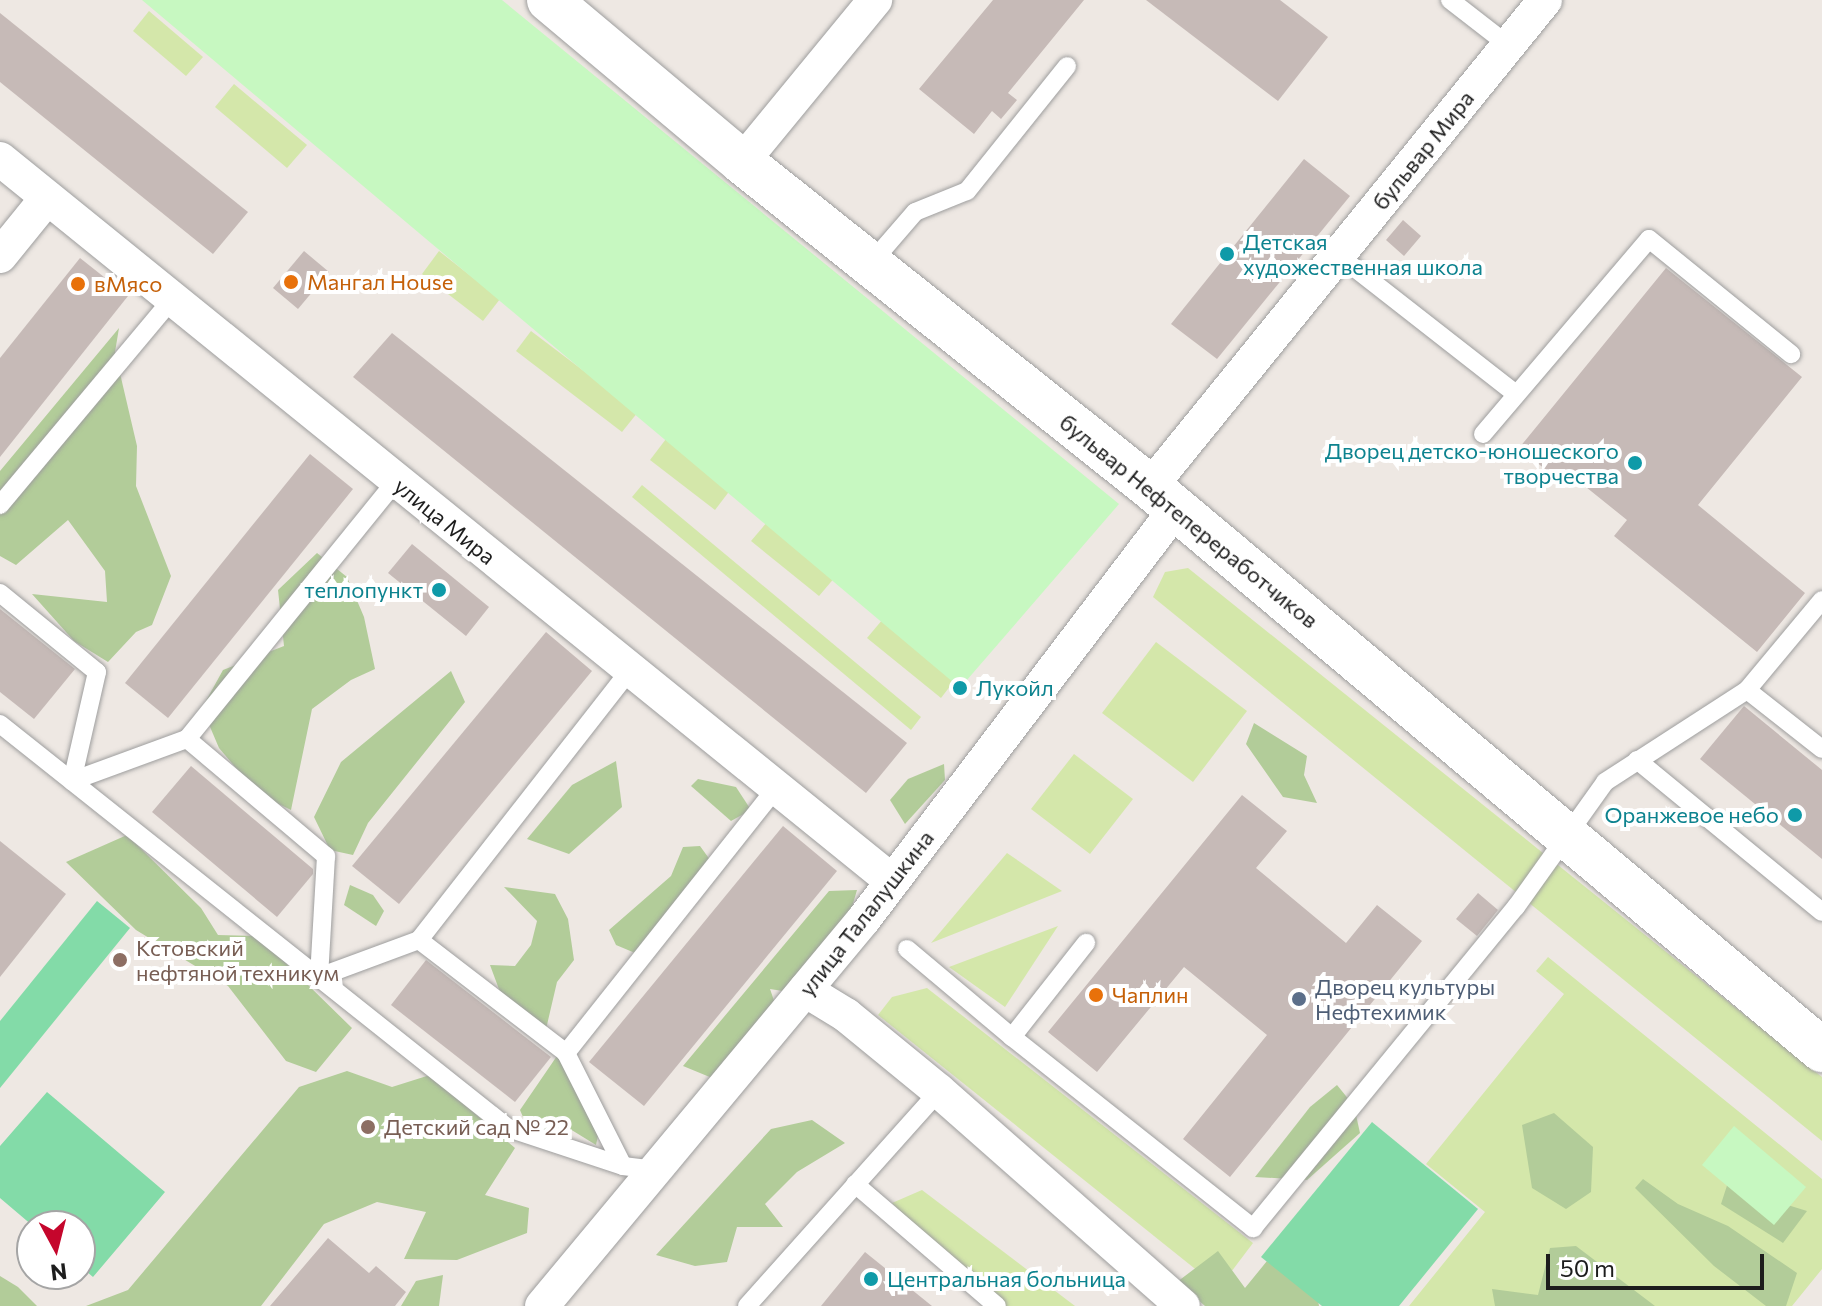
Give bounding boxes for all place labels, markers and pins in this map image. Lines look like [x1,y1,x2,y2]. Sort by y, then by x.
place label: Детская художественная школа [1243,228,1483,280]
marker: Детская художественная школа [1218,245,1236,263]
place label: Мангал House [307,269,453,295]
place label: вМясо [94,271,162,297]
marker: Мангал House [282,273,300,291]
marker: вМясо [69,275,87,293]
place label: Дворец детско-юношеского творчества [1325,437,1619,488]
marker: Дворец детско-юношеского творчества [1626,454,1644,472]
place label: теплопункт [304,577,423,603]
marker: теплопункт [430,581,448,599]
place label: Лукойл [976,675,1054,701]
marker: Лукойл [951,679,969,697]
place label: Оранжевое небо [1604,802,1779,828]
marker: Оранжевое небо [1786,806,1804,824]
place label: Кстовский нефтяной техникум [136,934,339,986]
marker: Кстовский нефтяной техникум [111,951,129,969]
place label: Дворец культуры Нефтехимик [1315,973,1495,1024]
place label: Чаплин [1112,982,1189,1008]
marker: Чаплин [1087,986,1105,1004]
marker: Дворец культуры Нефтехимик [1290,990,1308,1008]
place label: Детский сад № 22 [384,1114,569,1140]
marker: Детский сад № 22 [359,1118,377,1136]
place label: Центральная больница [887,1266,1126,1292]
marker: Центральная больница [862,1270,880,1288]

